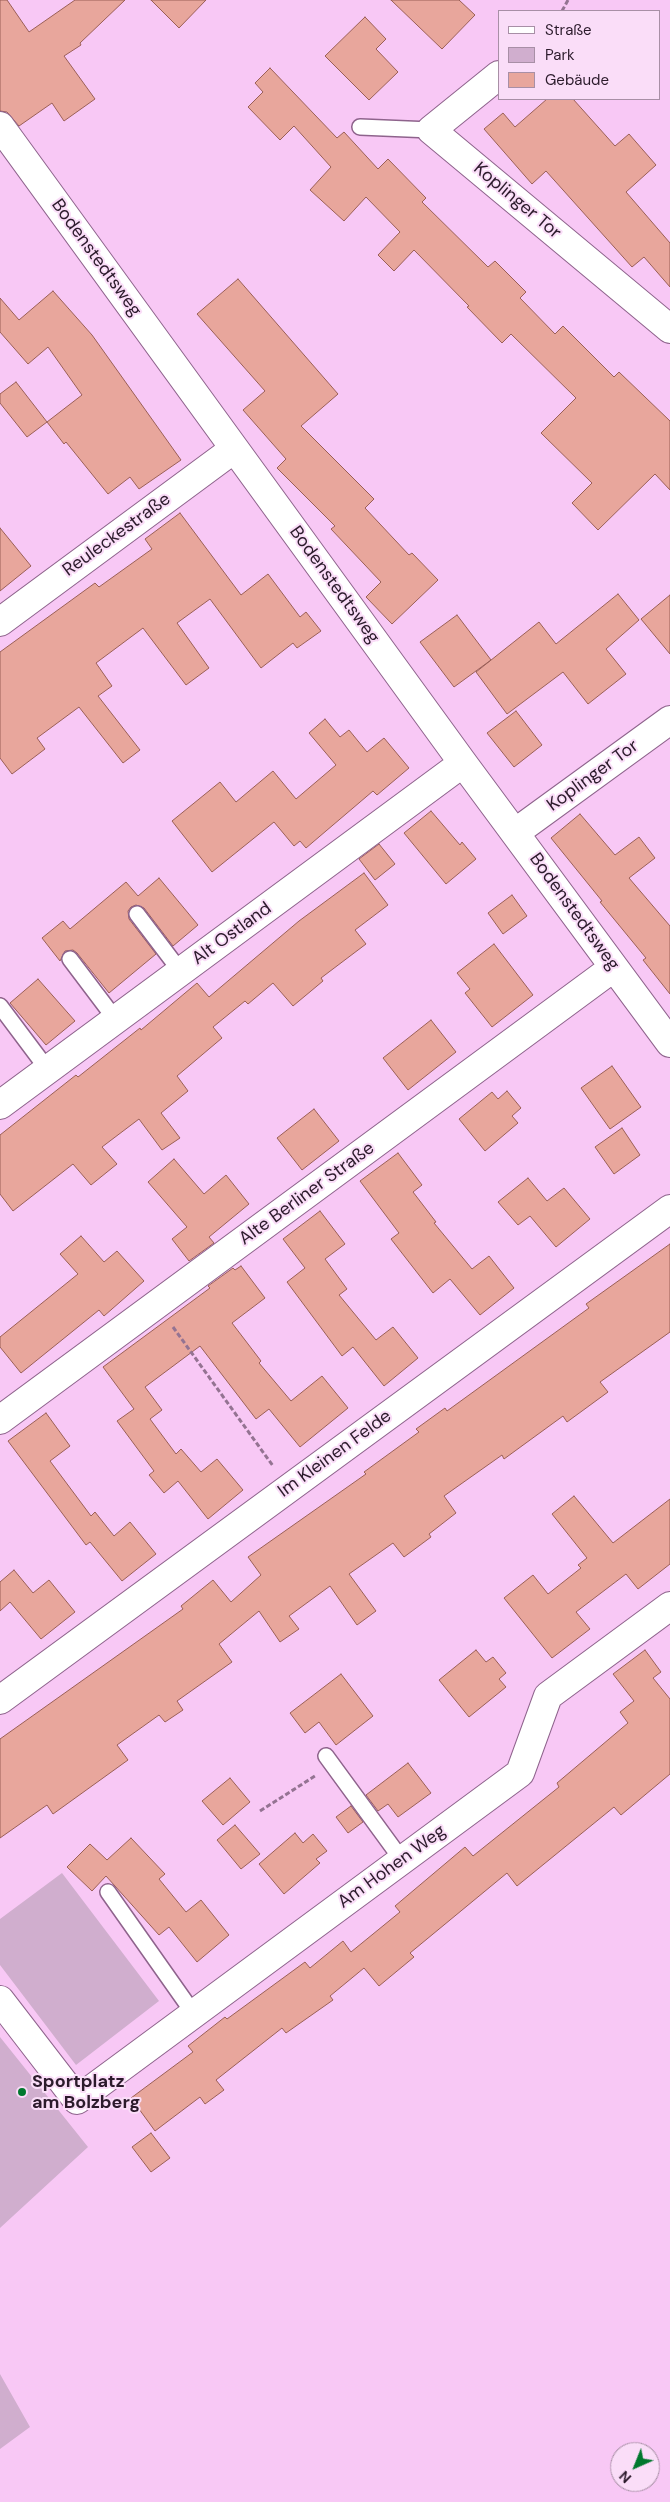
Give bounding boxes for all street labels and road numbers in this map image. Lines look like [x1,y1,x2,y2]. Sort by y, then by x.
street label: Koplinger Tor [469,158,565,244]
street label: Bodenstedtsweg [46,195,146,321]
street label: Reuleckestraße [59,489,175,581]
street label: Bodenstedtsweg [284,522,384,648]
street label: Koplinger Tor [543,736,643,816]
street label: Bodenstedtsweg [524,849,624,975]
street label: Alt Ostland [188,898,276,970]
street label: Alte Berliner Straße [235,1138,379,1250]
street label: Im Kleinen Felde [274,1406,396,1502]
street label: Am Hohen Weg [334,1821,450,1913]

